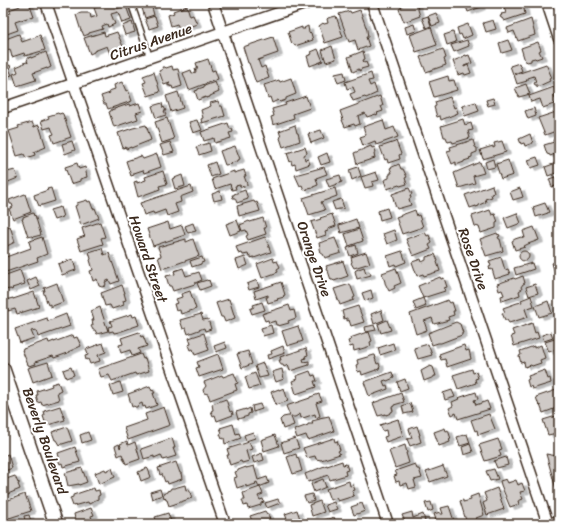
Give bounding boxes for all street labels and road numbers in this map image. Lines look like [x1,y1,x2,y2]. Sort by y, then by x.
street label: Citrus Avenue [106,16,196,68]
street label: Howard Street [121,212,175,307]
street label: Orange Drive [289,218,339,300]
street label: Rose Drive [451,224,495,294]
street label: Beverly Boulevard [15,384,75,499]

